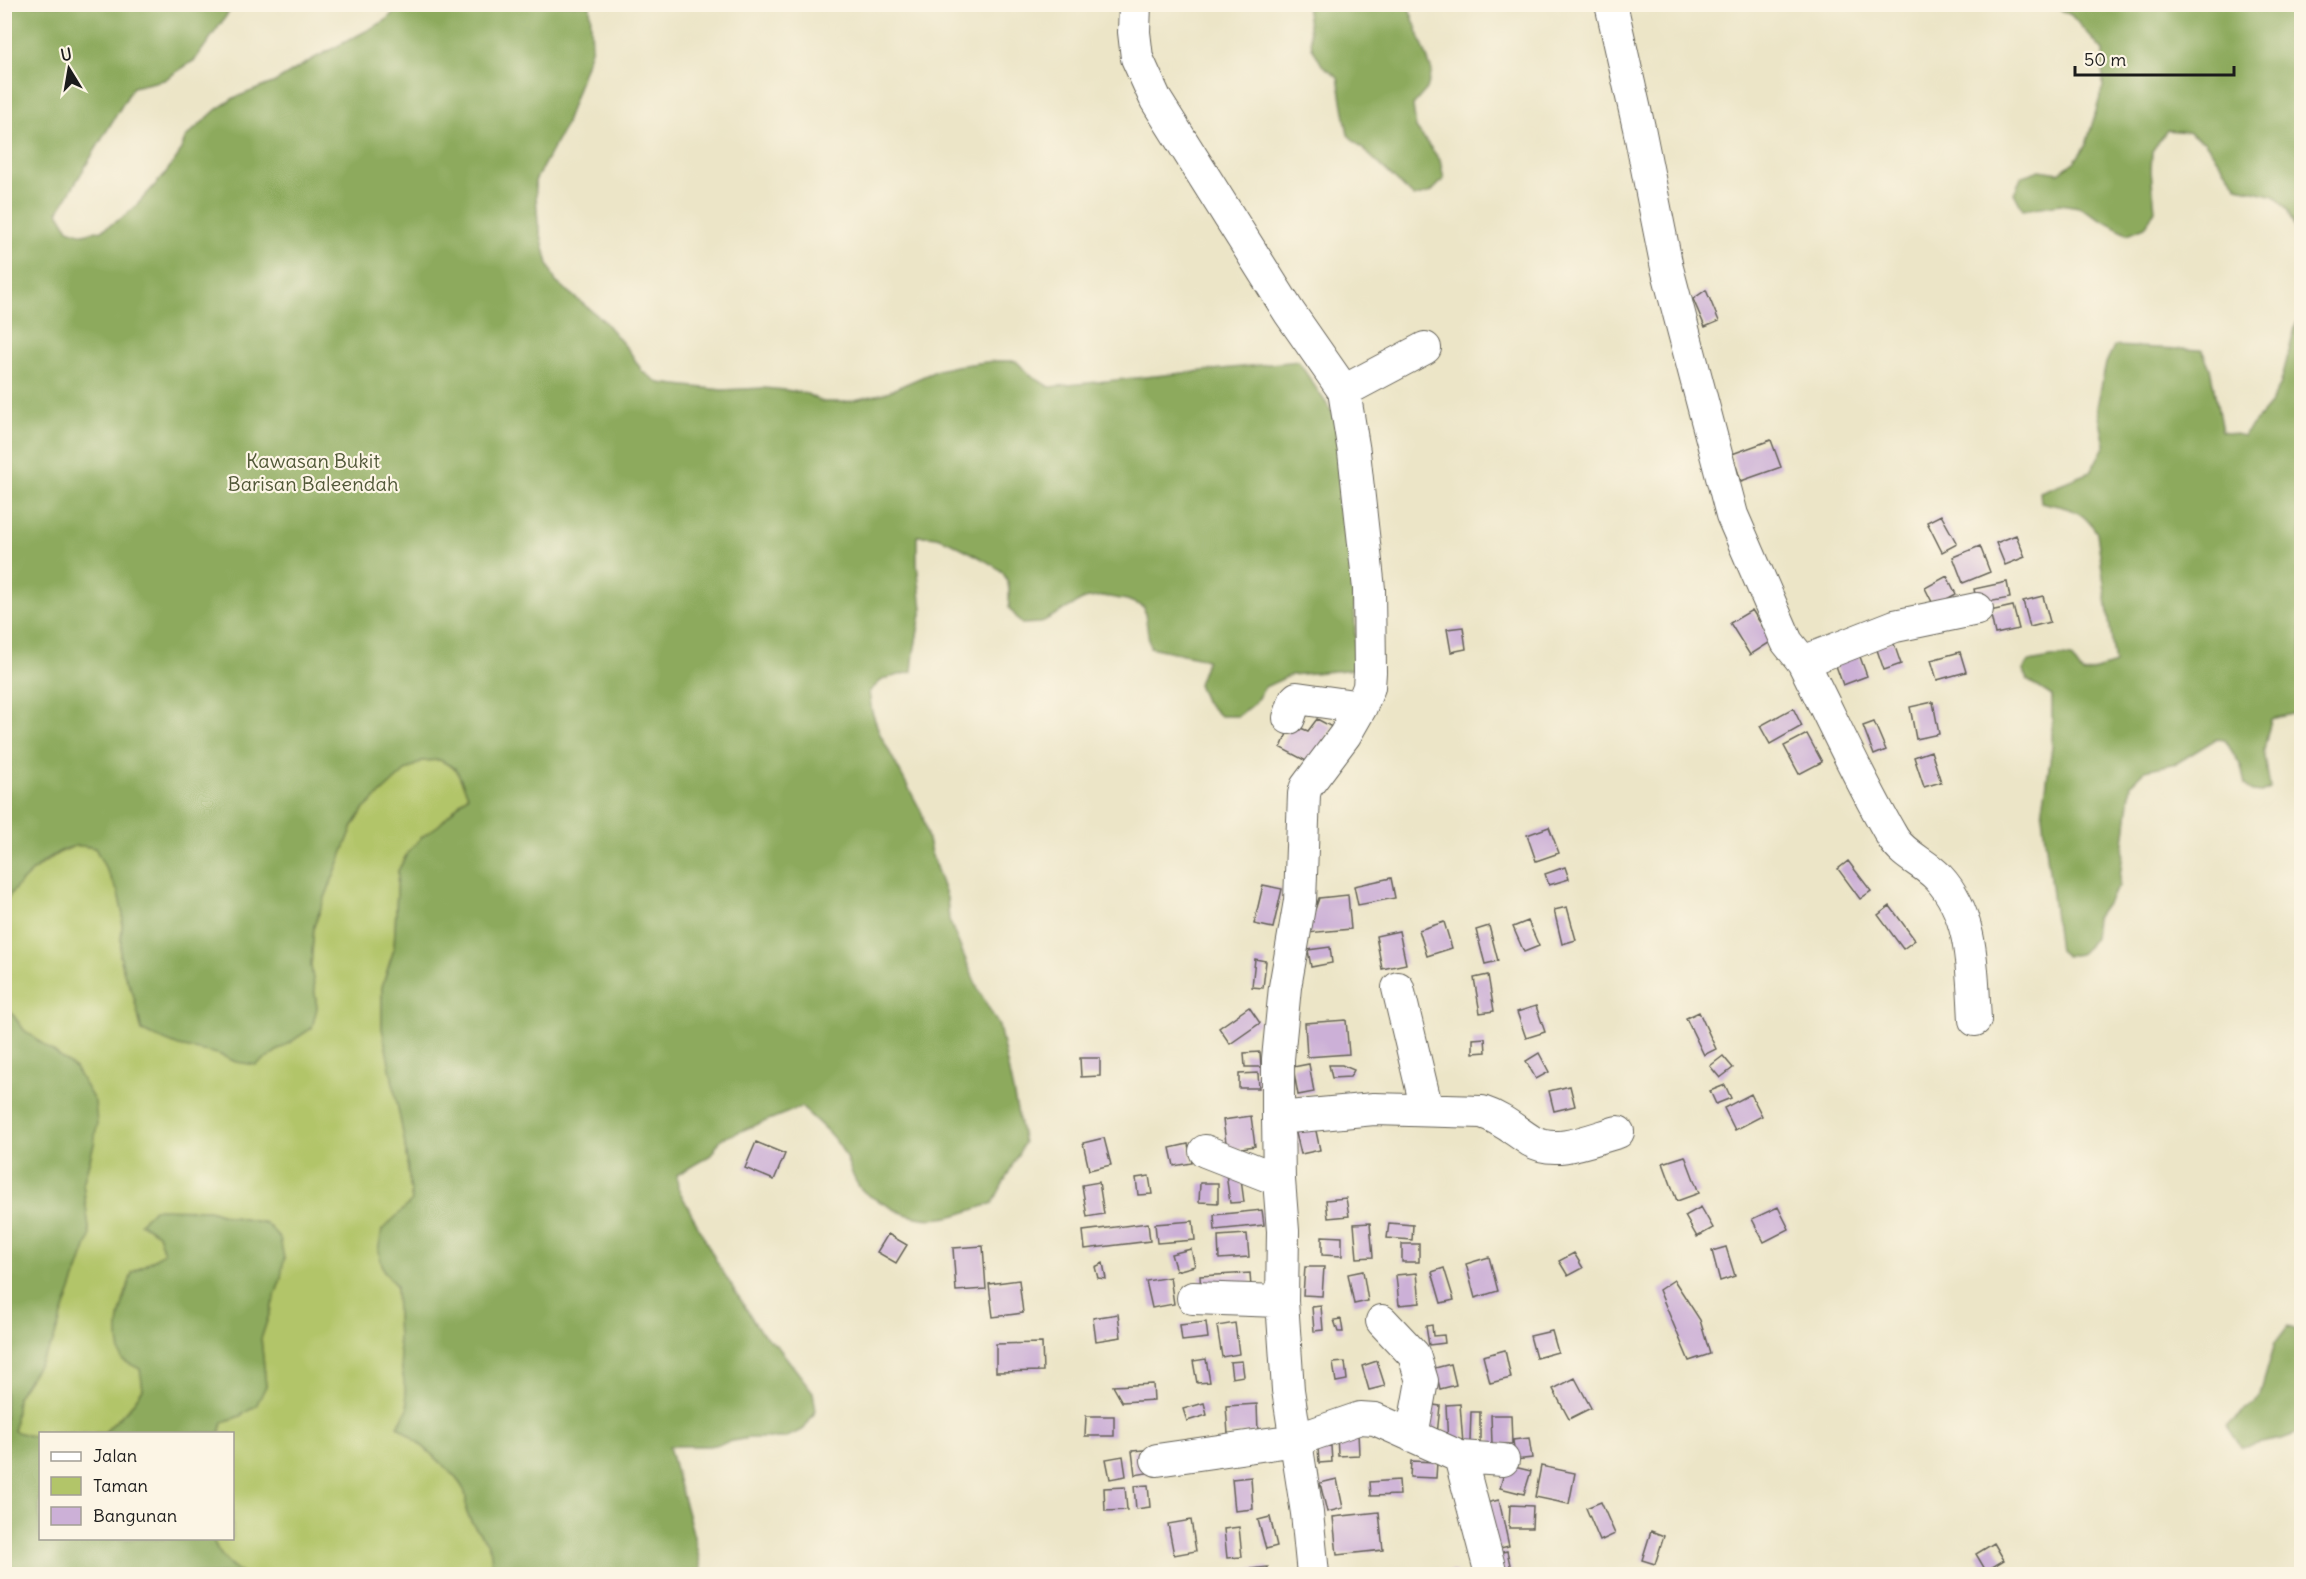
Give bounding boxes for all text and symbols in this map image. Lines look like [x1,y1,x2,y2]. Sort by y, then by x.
north arrow [39,39,99,99]
scale bar [2075,39,2234,77]
text: U [59,43,73,65]
text: 50 m [2084,48,2126,71]
park label: Kawasan Bukit Barisan Baleendah [228,448,398,496]
legend [39,1432,234,1540]
text: Jalan [93,1444,137,1467]
text: Taman [93,1474,148,1497]
text: Bangunan [93,1504,177,1527]

